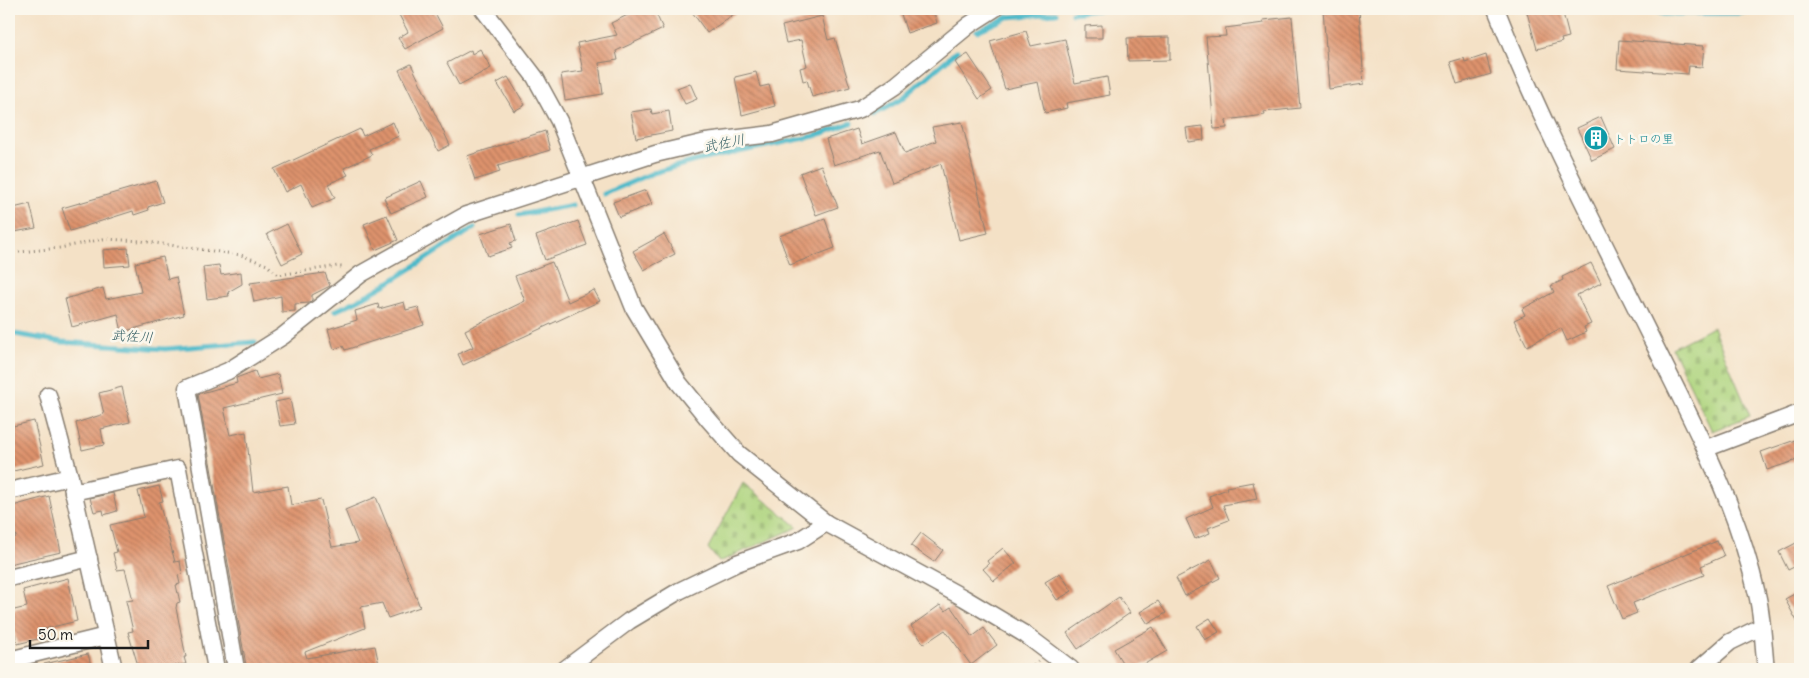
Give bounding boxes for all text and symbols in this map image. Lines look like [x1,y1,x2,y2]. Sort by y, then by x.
building icon: トトロの里 [1583,125,1609,151]
water label: 武佐川 [702,130,746,156]
place label: トトロの里 [1614,131,1674,146]
water label: 武佐川 [110,326,154,346]
scale bar [30,618,148,650]
text: 50 m [38,625,73,644]

